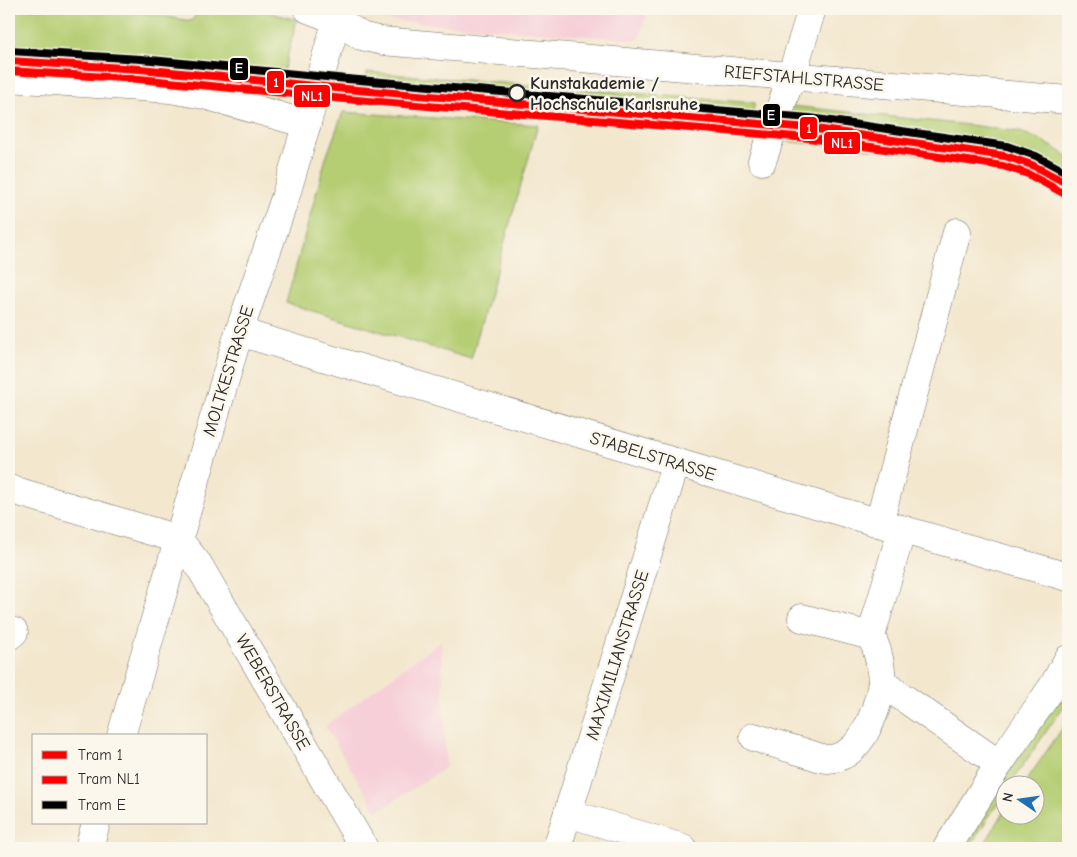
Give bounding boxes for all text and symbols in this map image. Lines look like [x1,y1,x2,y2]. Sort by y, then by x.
line badge: E [229,57,249,81]
text: E [235,60,244,77]
street label: RIEFSTAHLSTRASSE [723,61,885,96]
line badge: 1 [266,70,285,94]
place label: Kunstakademie / Hochschule Karlsruhe [530,73,698,115]
text: 1 [273,74,279,91]
line badge: NL1 [293,84,331,108]
marker: Kunstakademie / Hochschule Karlsruhe [508,84,526,102]
text: NL1 [301,88,323,105]
line badge: E [762,103,781,127]
text: E [767,107,776,124]
line badge: 1 [799,116,818,140]
text: 1 [806,120,812,137]
line badge: NL1 [823,131,861,155]
text: NL1 [831,135,853,152]
street label: MOLTKESTRASSE [199,303,258,439]
street label: STABELSTRASSE [587,427,718,486]
street label: MAXIMILIANSTRASSE [582,567,653,743]
street label: WEBERSTRASSE [231,631,314,754]
legend [32,734,208,824]
text: Tram 1 [78,746,123,764]
text: Tram NL1 [78,770,140,788]
north arrow [994,774,1044,824]
text: N [999,791,1017,804]
text: Tram E [78,796,126,814]

